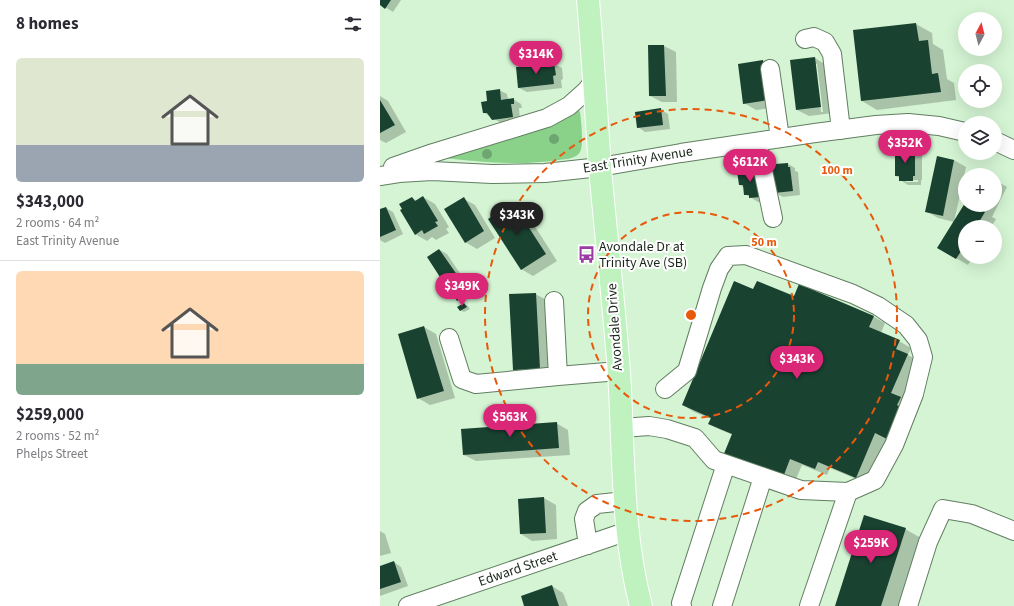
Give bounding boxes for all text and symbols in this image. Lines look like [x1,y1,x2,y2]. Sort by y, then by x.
text: 8 homes [16,12,78,36]
north arrow [958,12,1002,56]
map controls [958,12,1002,264]
icon: filters [342,13,364,35]
pin: $314K [508,41,564,75]
text: $314K [518,45,554,63]
button: locate [958,64,1002,108]
icon: home [154,84,226,156]
button: layers [958,116,1002,160]
pin: $352K [877,130,933,164]
text: $352K [887,134,923,152]
street label: East Trinity Avenue [582,141,694,179]
pin: $612K [722,149,778,183]
text: $612K [732,153,768,171]
text: 100 m [821,162,853,179]
button: + [958,168,1002,212]
text: $343,000 [16,190,84,214]
pin: $343K [489,202,545,236]
text: $343K [499,206,535,224]
text: 2 rooms · 64 m² [16,214,99,232]
button: − [958,220,1002,264]
text: East Trinity Avenue [16,232,119,250]
text: 50 m [751,234,777,251]
place label: Avondale Dr at Trinity Ave (SB) [599,237,687,273]
bus stop icon: Avondale Dr at Trinity Ave (SB) [576,245,596,265]
pin: $349K [434,273,490,307]
text: $349K [444,277,480,295]
street label: Avondale Drive [602,282,628,371]
icon: home [154,297,226,369]
centre of rings [684,308,698,322]
pin: $343K [769,346,825,380]
text: $343K [779,350,815,368]
text: $259,000 [16,403,84,427]
pin: $563K [482,404,538,438]
text: $563K [492,408,528,426]
text: 2 rooms · 52 m² [16,427,99,445]
text: Phelps Street [16,445,88,463]
pin: $259K [843,530,899,564]
text: $259K [853,534,889,552]
street label: Edward Street [476,546,560,592]

